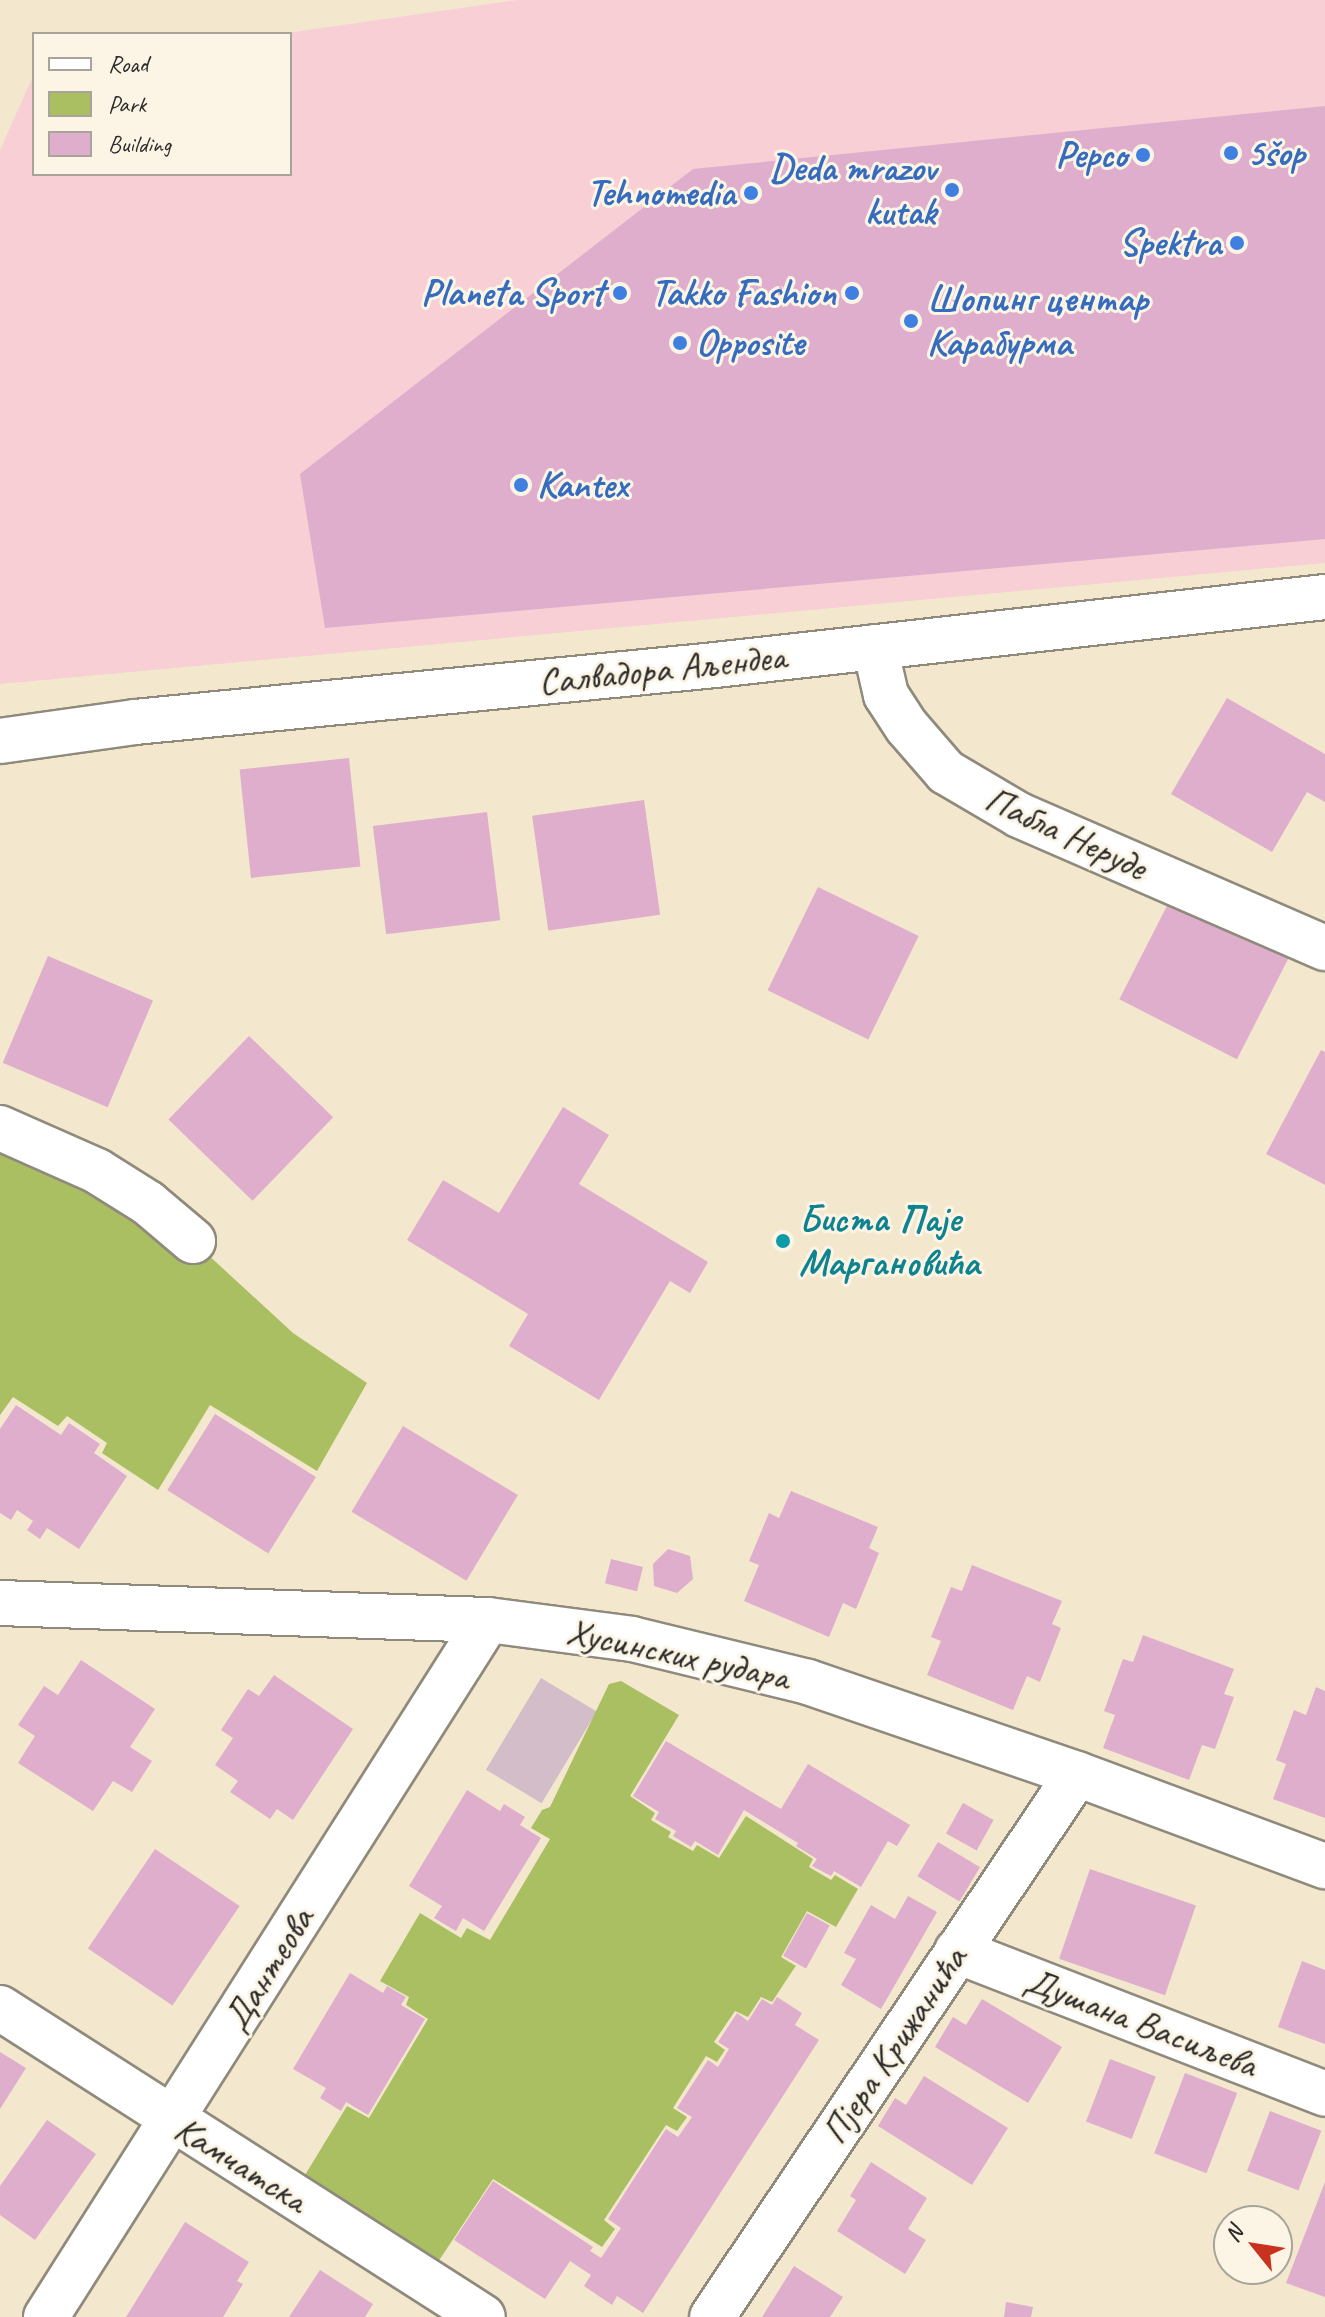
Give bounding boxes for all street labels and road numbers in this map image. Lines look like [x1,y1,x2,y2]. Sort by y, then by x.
street label: Салвадора Аљендеа [536,633,788,705]
street label: Пабла Неруде [978,776,1154,890]
street label: Хусинских рудара [563,1608,793,1700]
street label: Дантеова [212,1899,324,2039]
street label: Пјера Крижанића [812,1939,976,2151]
street label: Душана Васиљева [1019,1957,1263,2087]
street label: Камчатска [166,2106,316,2222]

